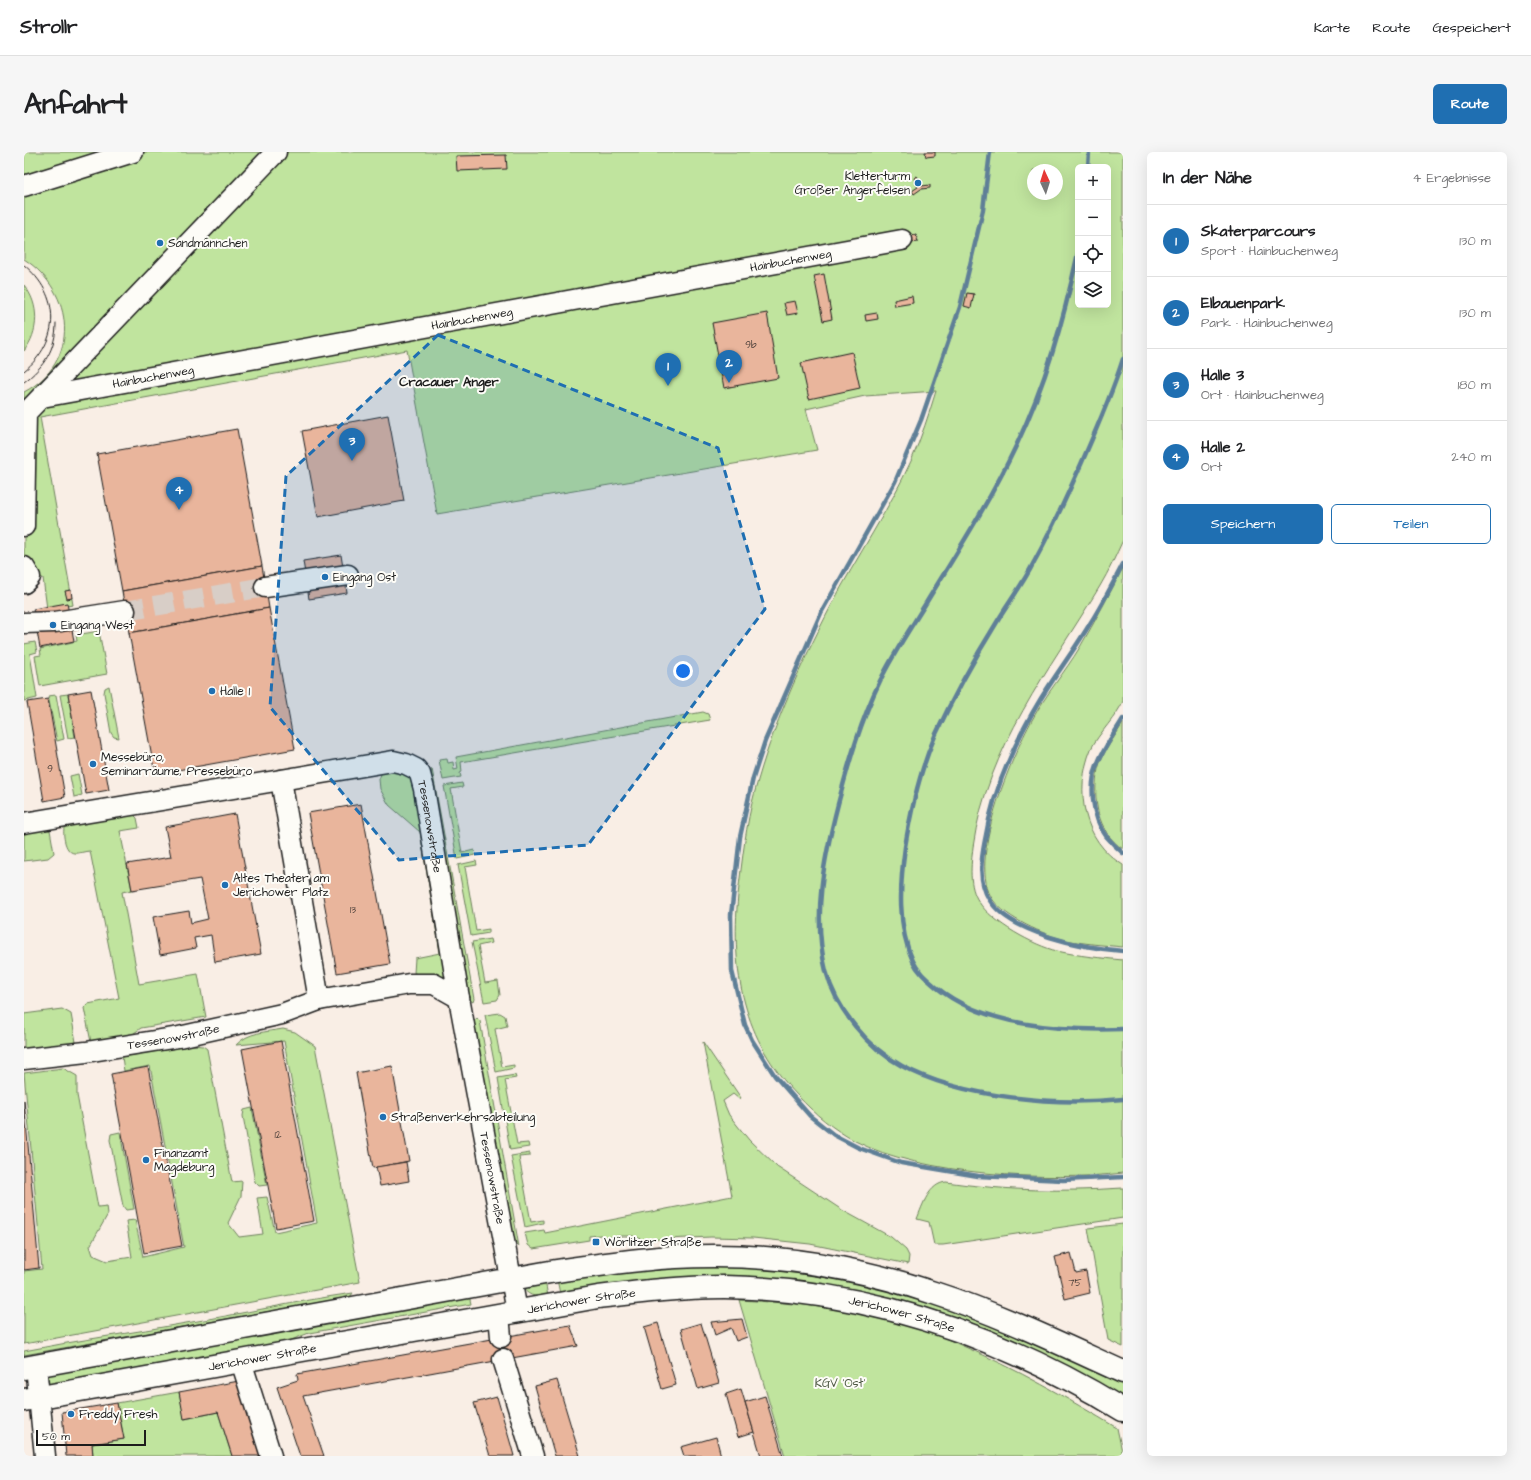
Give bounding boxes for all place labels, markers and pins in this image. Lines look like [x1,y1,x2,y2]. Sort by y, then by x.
place label: Kletterturm Großer Angerfelsen [795,168,911,200]
marker: Kletterturm Großer Angerfelsen [913,178,923,188]
place label: Sandmännchen [168,235,247,252]
marker: Sandmännchen [155,238,165,248]
pin: 2 [716,350,742,383]
pin: 1 [655,353,681,386]
pin: 3 [339,428,365,461]
pin: 4 [166,477,192,510]
place label: Eingang Ost [333,569,396,587]
marker: Eingang Ost [320,572,330,582]
place label: Eingang West [61,617,134,635]
marker: Eingang West [48,620,58,630]
place label: Halle 1 [220,683,250,700]
marker: Halle 1 [207,686,217,696]
place label: Messebüro, Seminarräume, Pressebüro [101,749,252,780]
marker: Messebüro, Seminarräume, Pressebüro [88,759,98,769]
place label: Altes Theater am Jerichower Platz [233,870,330,901]
marker: Altes Theater am Jerichower Platz [220,880,230,890]
place label: Straßenverkehrsabteilung [391,1109,535,1127]
marker: Straßenverkehrsabteilung [378,1112,388,1122]
place label: Finanzamt Magdeburg [154,1145,215,1177]
marker: Finanzamt Magdeburg [141,1155,151,1165]
place label: Wörlitzer Straße [604,1234,702,1251]
marker: Wörlitzer Straße [591,1237,601,1247]
place label: Freddy Fresh [79,1406,158,1424]
marker: Freddy Fresh [66,1409,76,1419]

